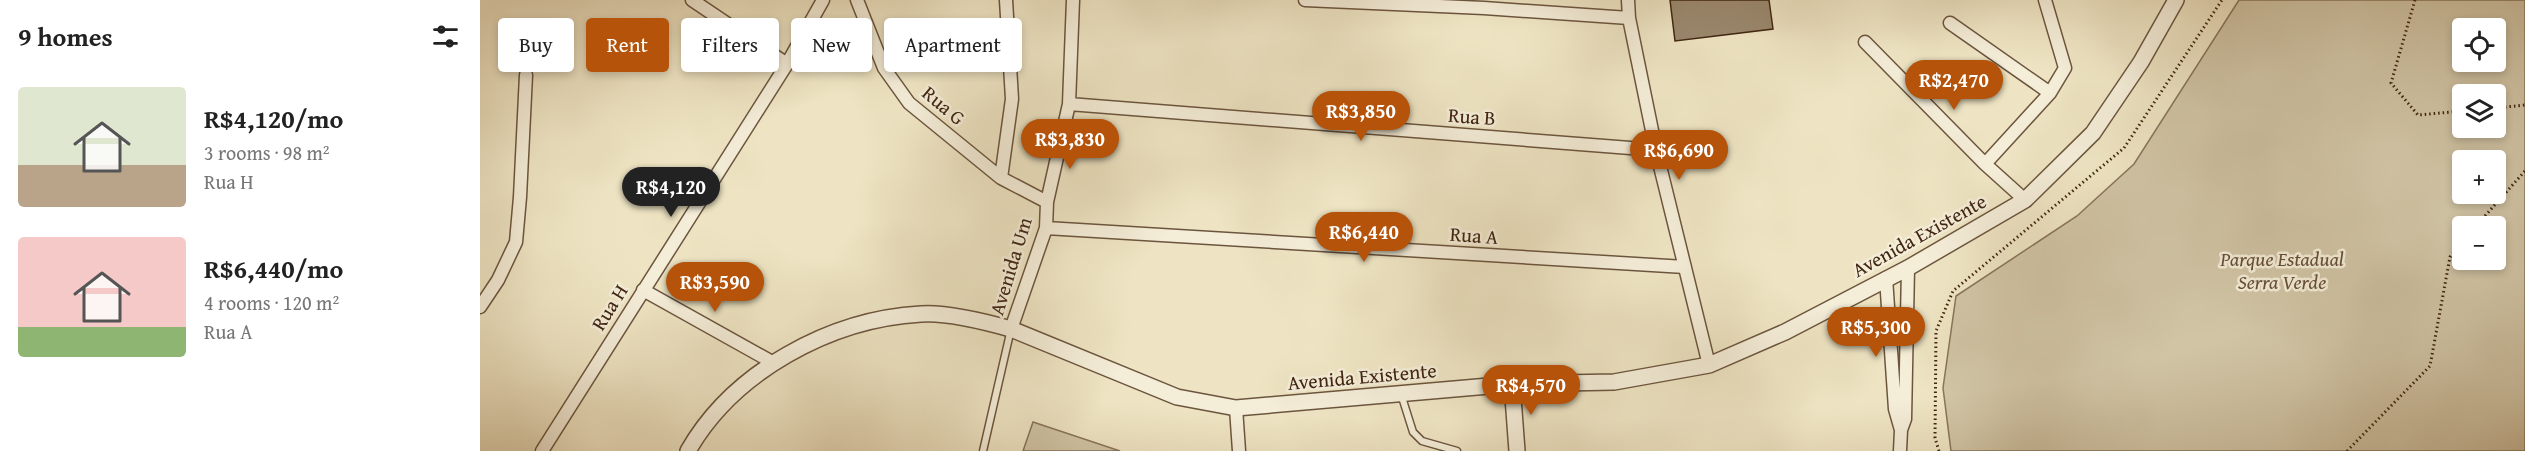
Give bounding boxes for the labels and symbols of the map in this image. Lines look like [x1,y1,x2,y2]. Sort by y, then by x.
pin: R$2,470 [1899,60,2009,111]
street label: Rua G [916,78,972,132]
pin: R$3,850 [1306,91,1416,142]
street label: Rua B [1447,100,1497,132]
pin: R$3,830 [1015,119,1125,170]
pin: R$6,690 [1624,130,1734,181]
pin: R$4,120 [616,167,726,218]
street label: Avenida Existente [1847,186,1991,284]
pin: R$6,440 [1309,212,1419,263]
street label: Avenida Um [981,213,1039,318]
street label: Rua A [1449,219,1499,251]
park label: Parque Estadual Serra Verde [2219,244,2344,296]
pin: R$3,590 [660,262,770,313]
street label: Rua H [584,278,634,336]
pin: R$5,300 [1821,307,1931,358]
street label: Avenida Existente [1286,355,1438,397]
pin: R$4,570 [1476,365,1586,416]

